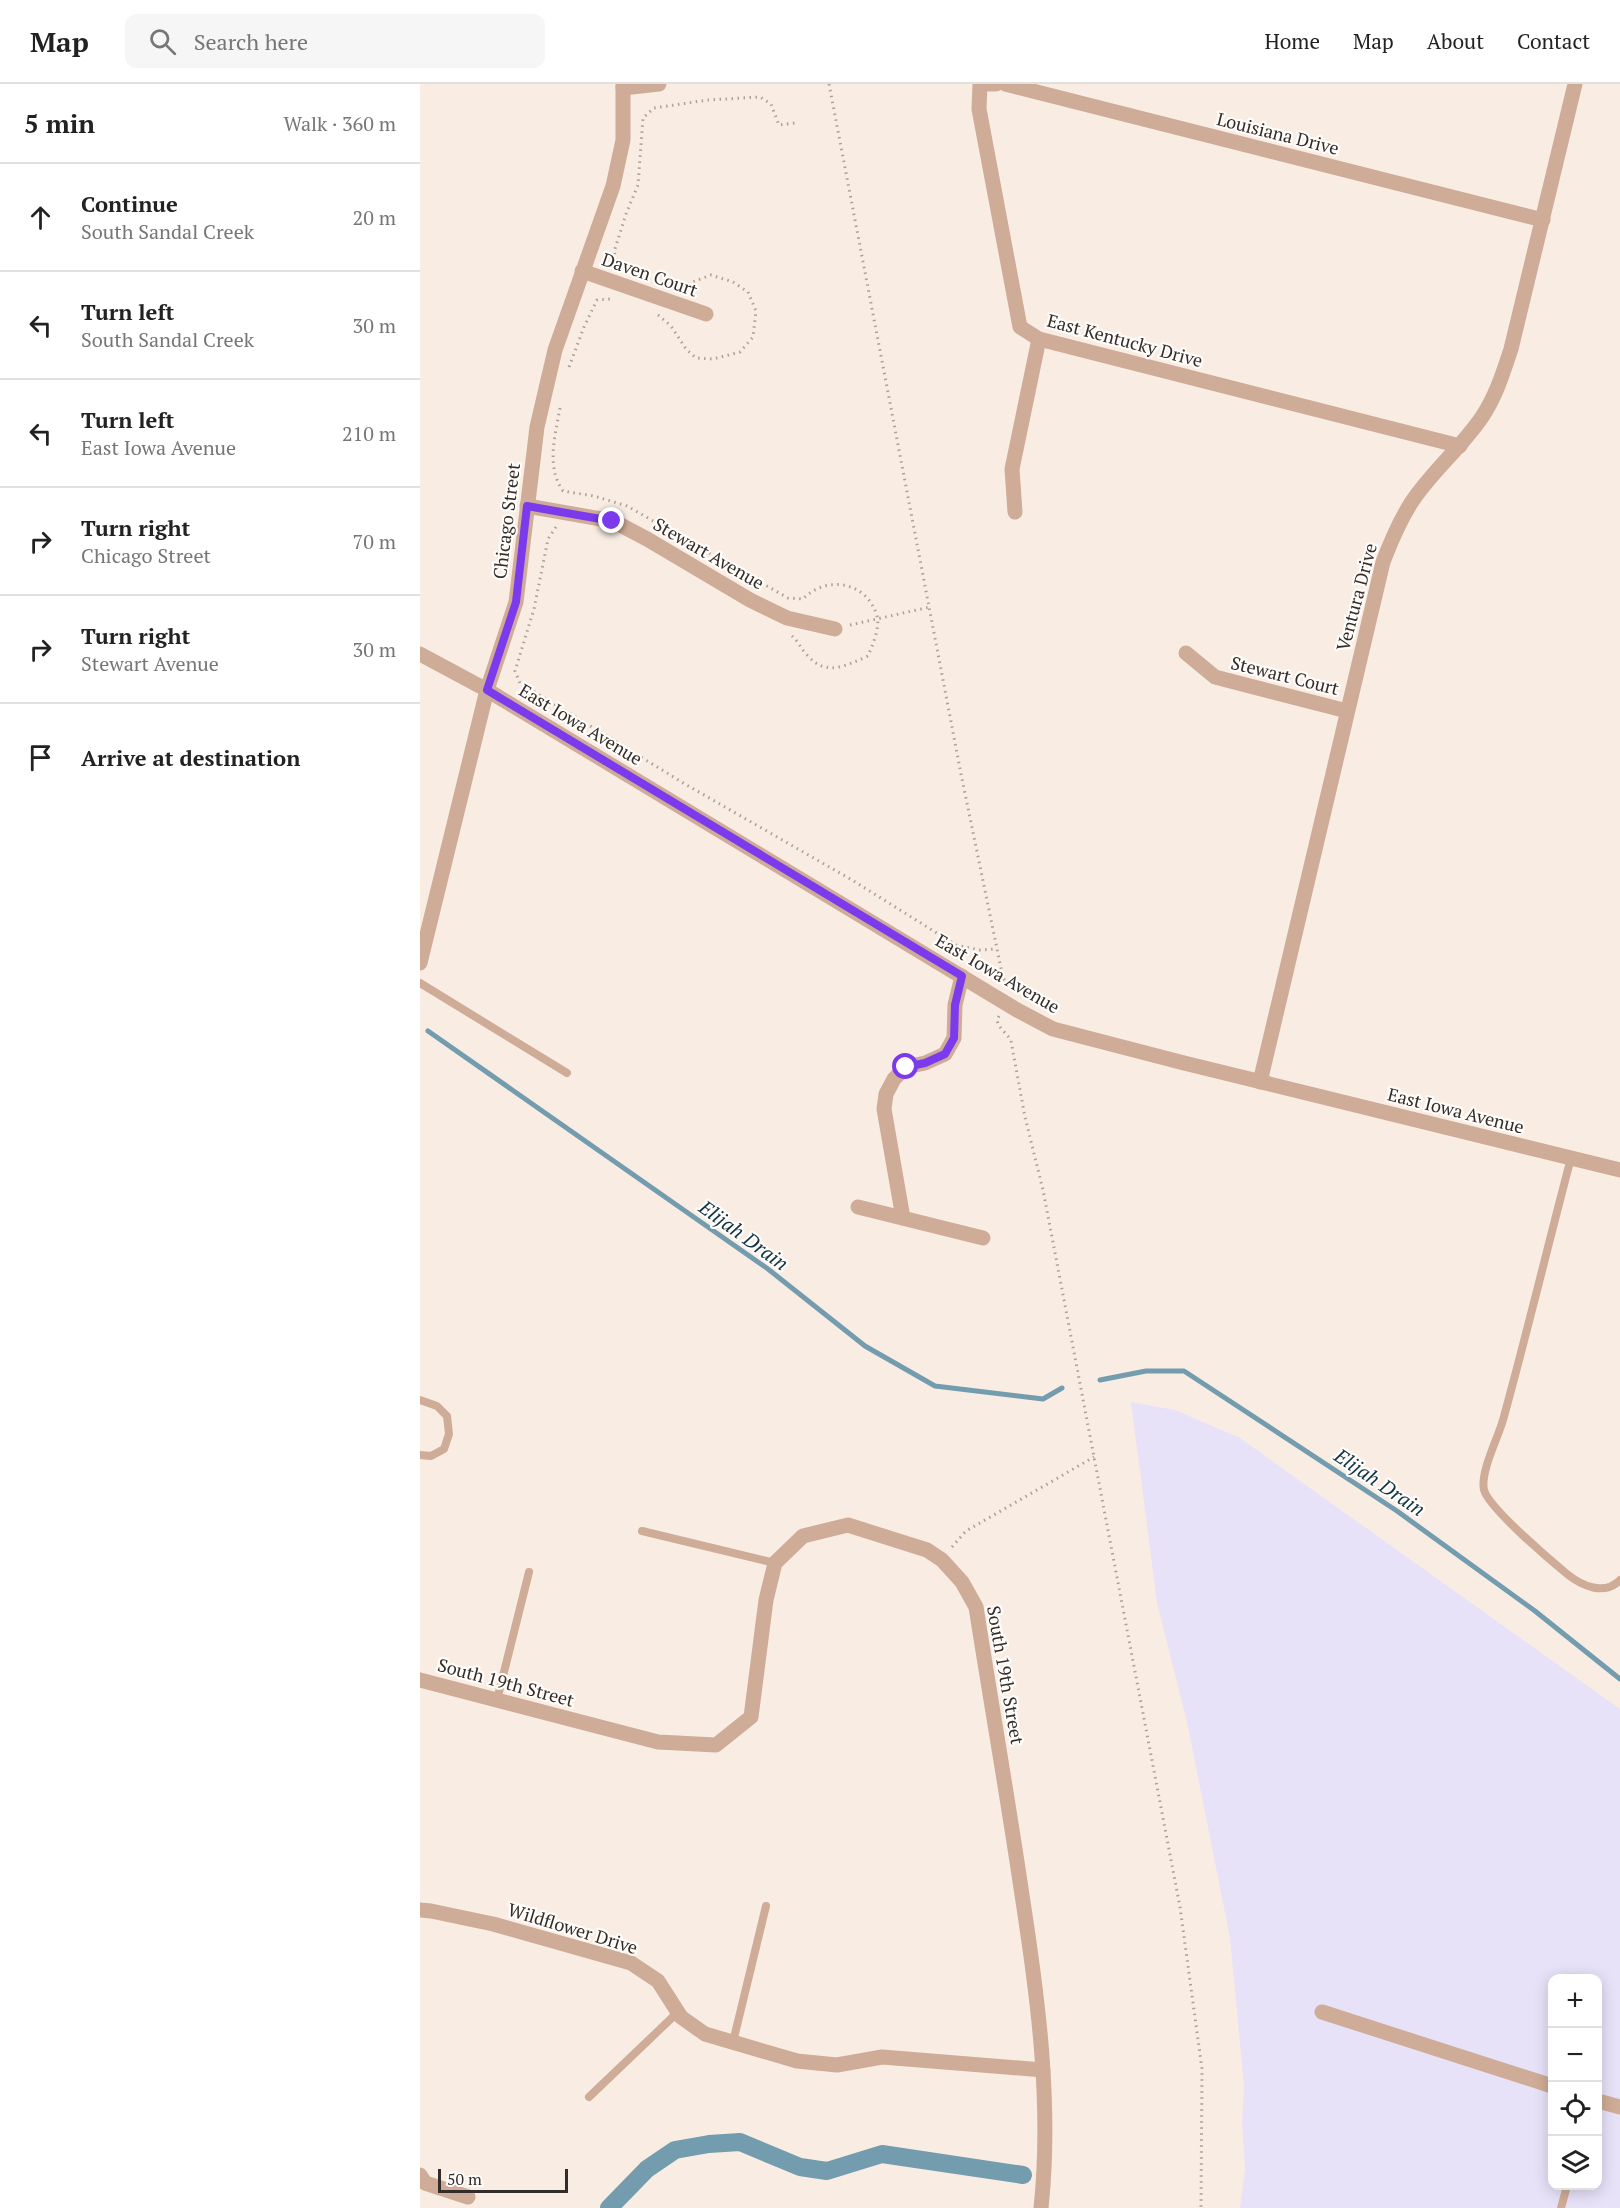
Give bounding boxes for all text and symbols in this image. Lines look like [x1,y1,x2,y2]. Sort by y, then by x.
search box [125,14,545,68]
text: Map [30,23,89,60]
icon: search [146,25,179,58]
text: Search here [194,27,308,56]
text: Home [1264,27,1320,55]
text: Map [1353,27,1394,55]
text: About [1427,27,1484,55]
text: Contact [1517,27,1590,55]
text: 5 min [24,106,95,140]
street label: Louisiana Drive [1214,106,1342,160]
text: Walk · 360 m [284,110,396,137]
text: Continue [81,189,178,218]
icon: ahead [24,201,57,234]
text: 20 m [353,204,396,231]
text: South Sandal Creek [81,218,254,245]
street label: Daven Court [599,246,701,302]
text: Turn left [81,297,174,326]
street label: East Kentucky Drive [1045,308,1205,372]
icon: left [24,309,57,342]
text: 30 m [353,312,396,339]
text: South Sandal Creek [81,326,254,353]
text: Turn left [81,405,174,434]
icon: left [24,417,57,450]
text: 210 m [342,420,396,447]
text: East Iowa Avenue [81,434,236,461]
street label: Chicago Street [487,461,525,580]
route end [598,507,624,533]
street label: Stewart Avenue [649,512,769,594]
text: Turn right [81,513,190,542]
icon: right [24,525,57,558]
text: 70 m [353,528,396,555]
street label: Ventura Drive [1330,540,1382,654]
text: Chicago Street [81,542,211,569]
text: Turn right [81,621,190,650]
icon: right [24,633,57,666]
text: 30 m [353,636,396,663]
text: Stewart Avenue [81,650,219,677]
street label: Stewart Court [1228,650,1342,700]
street label: East Iowa Avenue [515,678,647,770]
icon: arrive [24,741,57,774]
text: Arrive at destination [81,743,300,772]
street label: East Iowa Avenue [932,928,1064,1018]
route start [892,1053,918,1079]
street label: East Iowa Avenue [1385,1081,1527,1139]
water label: Elijah Drain [693,1193,794,1276]
water label: Elijah Drain [1329,1441,1431,1522]
street label: South 19th Street [982,1604,1030,1747]
street label: South 19th Street [435,1652,577,1712]
street label: Wildflower Drive [505,1897,641,1959]
map controls [1548,1974,1602,2190]
button: + [1548,1974,1602,2028]
button: − [1548,2028,1602,2082]
button: locate [1548,2082,1602,2136]
button: layers [1548,2136,1602,2190]
scale bar [438,2166,568,2194]
text: 50 m [447,2168,482,2190]

